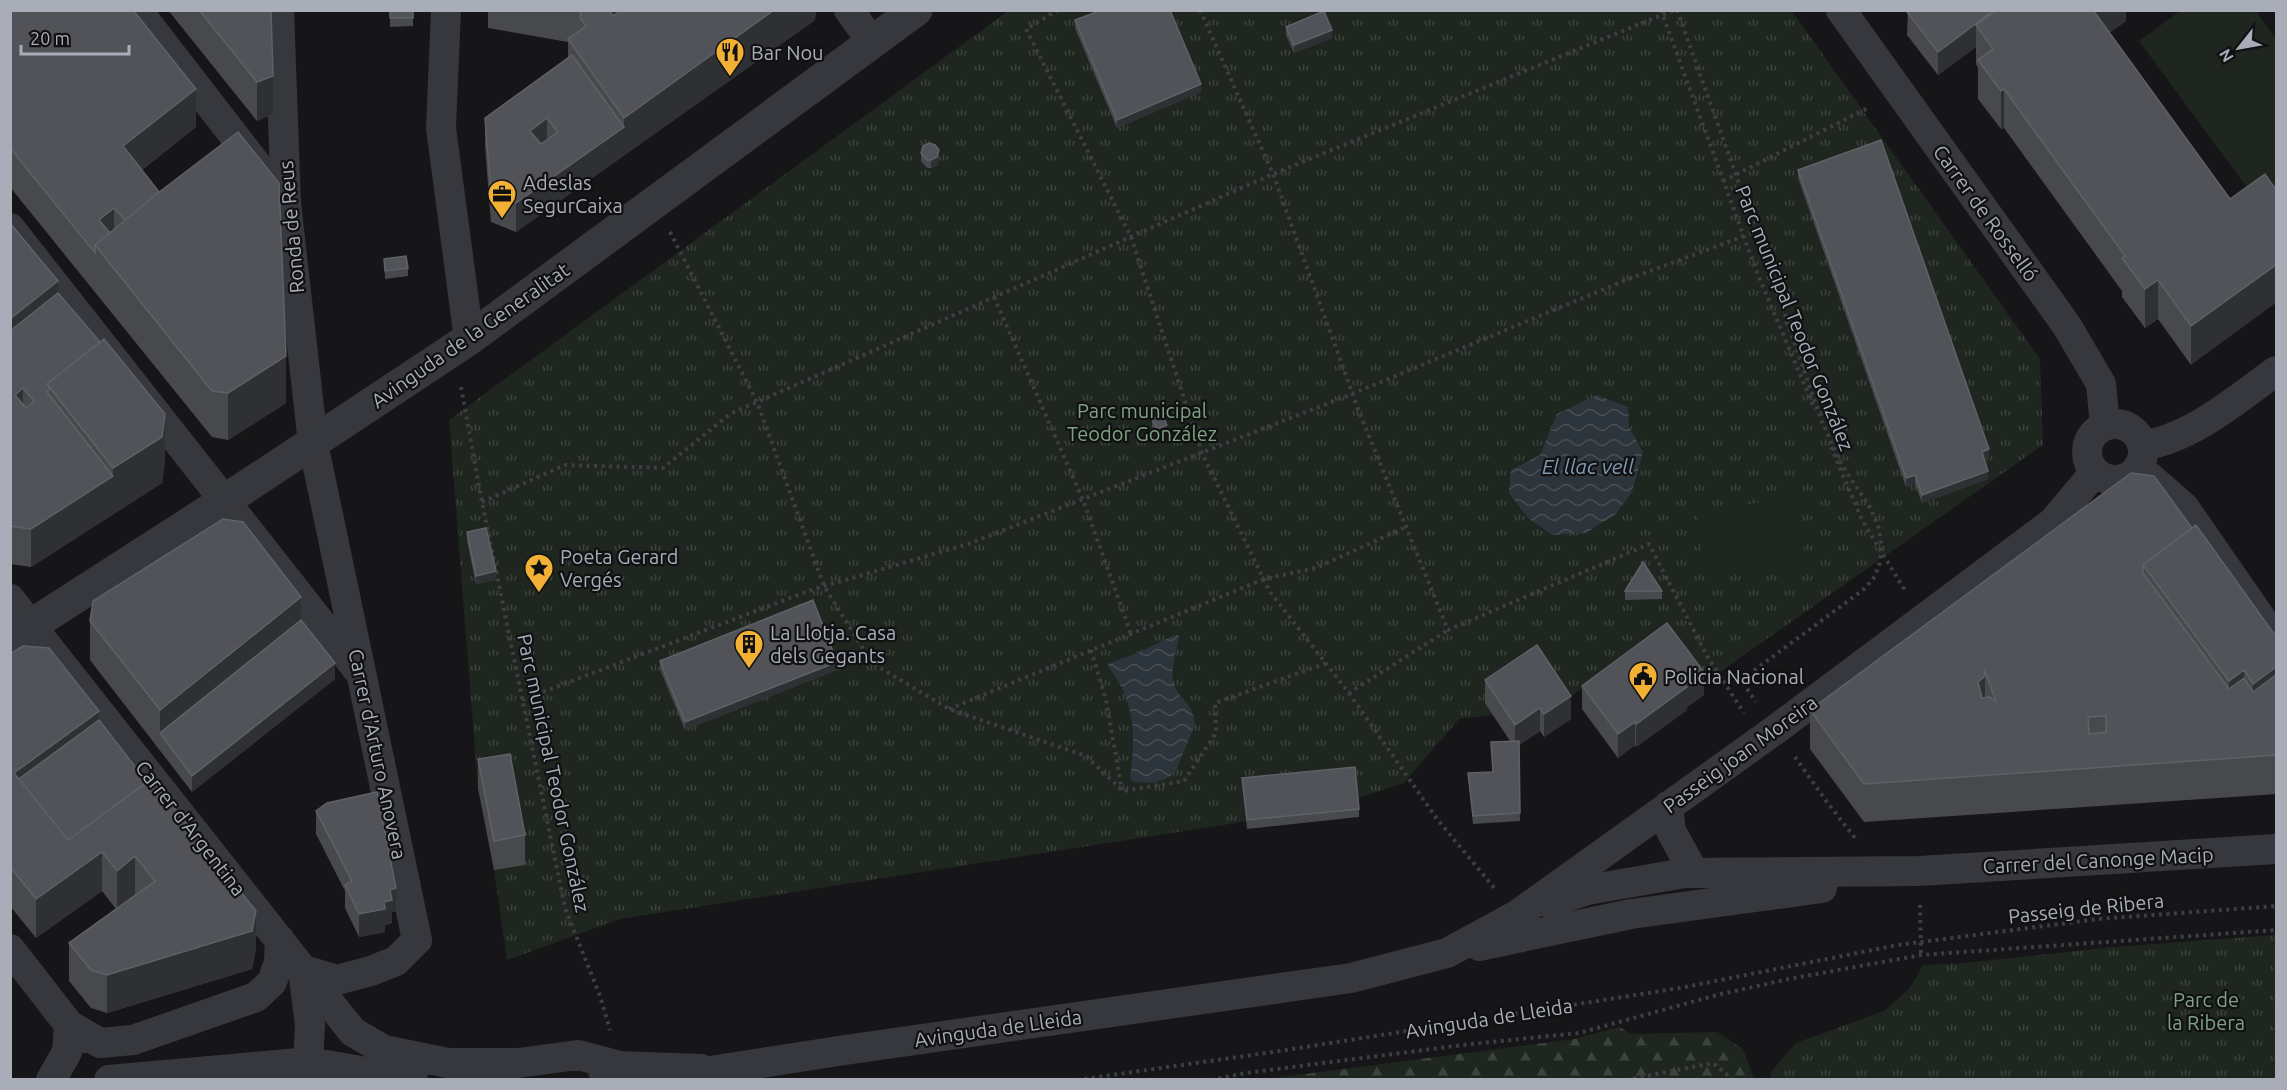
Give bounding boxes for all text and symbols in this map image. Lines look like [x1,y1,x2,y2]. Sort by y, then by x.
scale bar [21,18,129,56]
north arrow [2209,18,2269,78]
text: 20 m [30,28,70,48]
restaurant icon: Bar Nou [714,36,746,78]
place label: Bar Nou [751,41,824,64]
text: N [2215,46,2237,65]
street label: Carrer de Rosselló [1929,140,2043,286]
street label: Ronda de Reus [274,160,308,294]
place label: Adeslas SegurCaixa [523,171,623,217]
office icon: Adeslas SegurCaixa [486,178,518,220]
street label: Parc municipal Teodor González [1731,182,1859,454]
street label: Avinguda de la Generalitat [367,258,574,412]
park label: Parc municipal Teodor González [1067,399,1217,445]
water label: El llac vell [1542,454,1634,478]
place label: Poeta Gerard Vergés [560,545,679,591]
place icon: Poeta Gerard Vergés [523,552,555,594]
place label: La Llotja. Casa dels Gegants [770,621,896,667]
building icon: La Llotja. Casa dels Gegants [733,628,765,670]
street label: Parc municipal Teodor González [513,632,595,914]
street label: Carrer d'Arturo Anovera [344,647,412,861]
public building icon: Policia Nacional [1627,660,1659,702]
place label: Policia Nacional [1664,665,1804,688]
street label: Passeig joan Moreira [1659,690,1821,818]
street label: Carrer d'Argentina [131,756,251,900]
street label: Carrer del Canonge Macip [1982,842,2214,878]
street label: Passeig de Ribera [2007,888,2165,928]
park label: Parc de la Ribera [2167,988,2245,1034]
street label: Avinguda de Lleida [1404,993,1574,1043]
street label: Avinguda de Lleida [913,1005,1083,1051]

